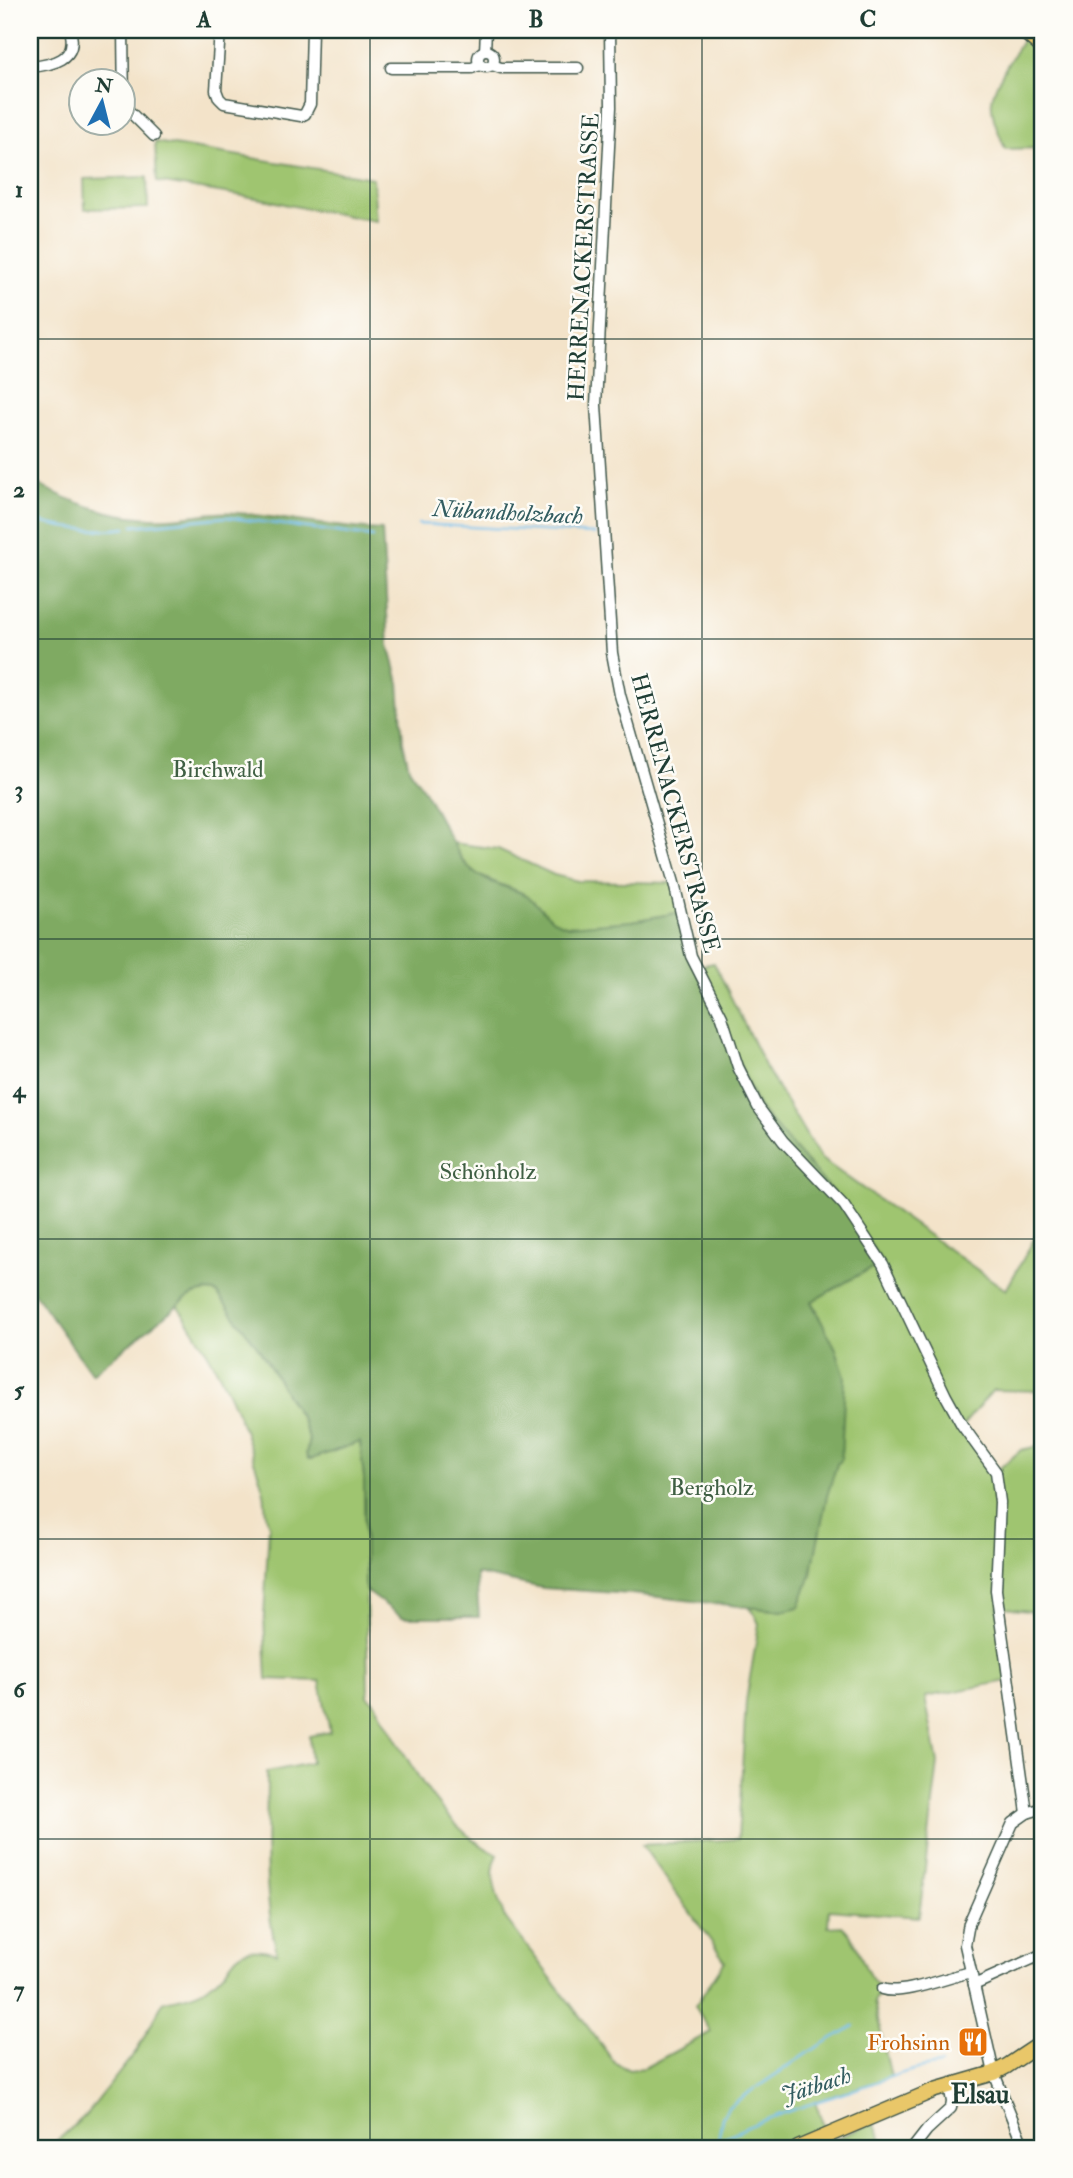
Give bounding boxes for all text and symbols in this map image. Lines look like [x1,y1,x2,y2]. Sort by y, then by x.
text: A [196,5,212,34]
text: B [528,5,544,34]
text: C [860,5,876,34]
north arrow [66,66,136,136]
text: N [93,73,115,99]
street label: HERRENACKERSTRASSE [561,112,606,402]
text: 1 [15,175,23,204]
text: 2 [13,475,25,504]
water label: Nübandholzbach [430,493,584,532]
street label: HERRENACKERSTRASSE [624,670,727,956]
park label: Birchwald [172,755,264,784]
text: 3 [15,775,23,804]
text: 4 [12,1075,27,1104]
park label: Schönholz [439,1157,537,1186]
text: 5 [14,1375,25,1404]
park label: Bergholz [670,1473,754,1502]
text: 6 [13,1675,27,1704]
text: 7 [14,1975,25,2004]
restaurant icon: Frohsinn [956,2025,990,2059]
place label: Frohsinn [867,2028,950,2057]
water label: Jätbach [777,2060,855,2111]
district label: Elsau [951,2079,1010,2111]

